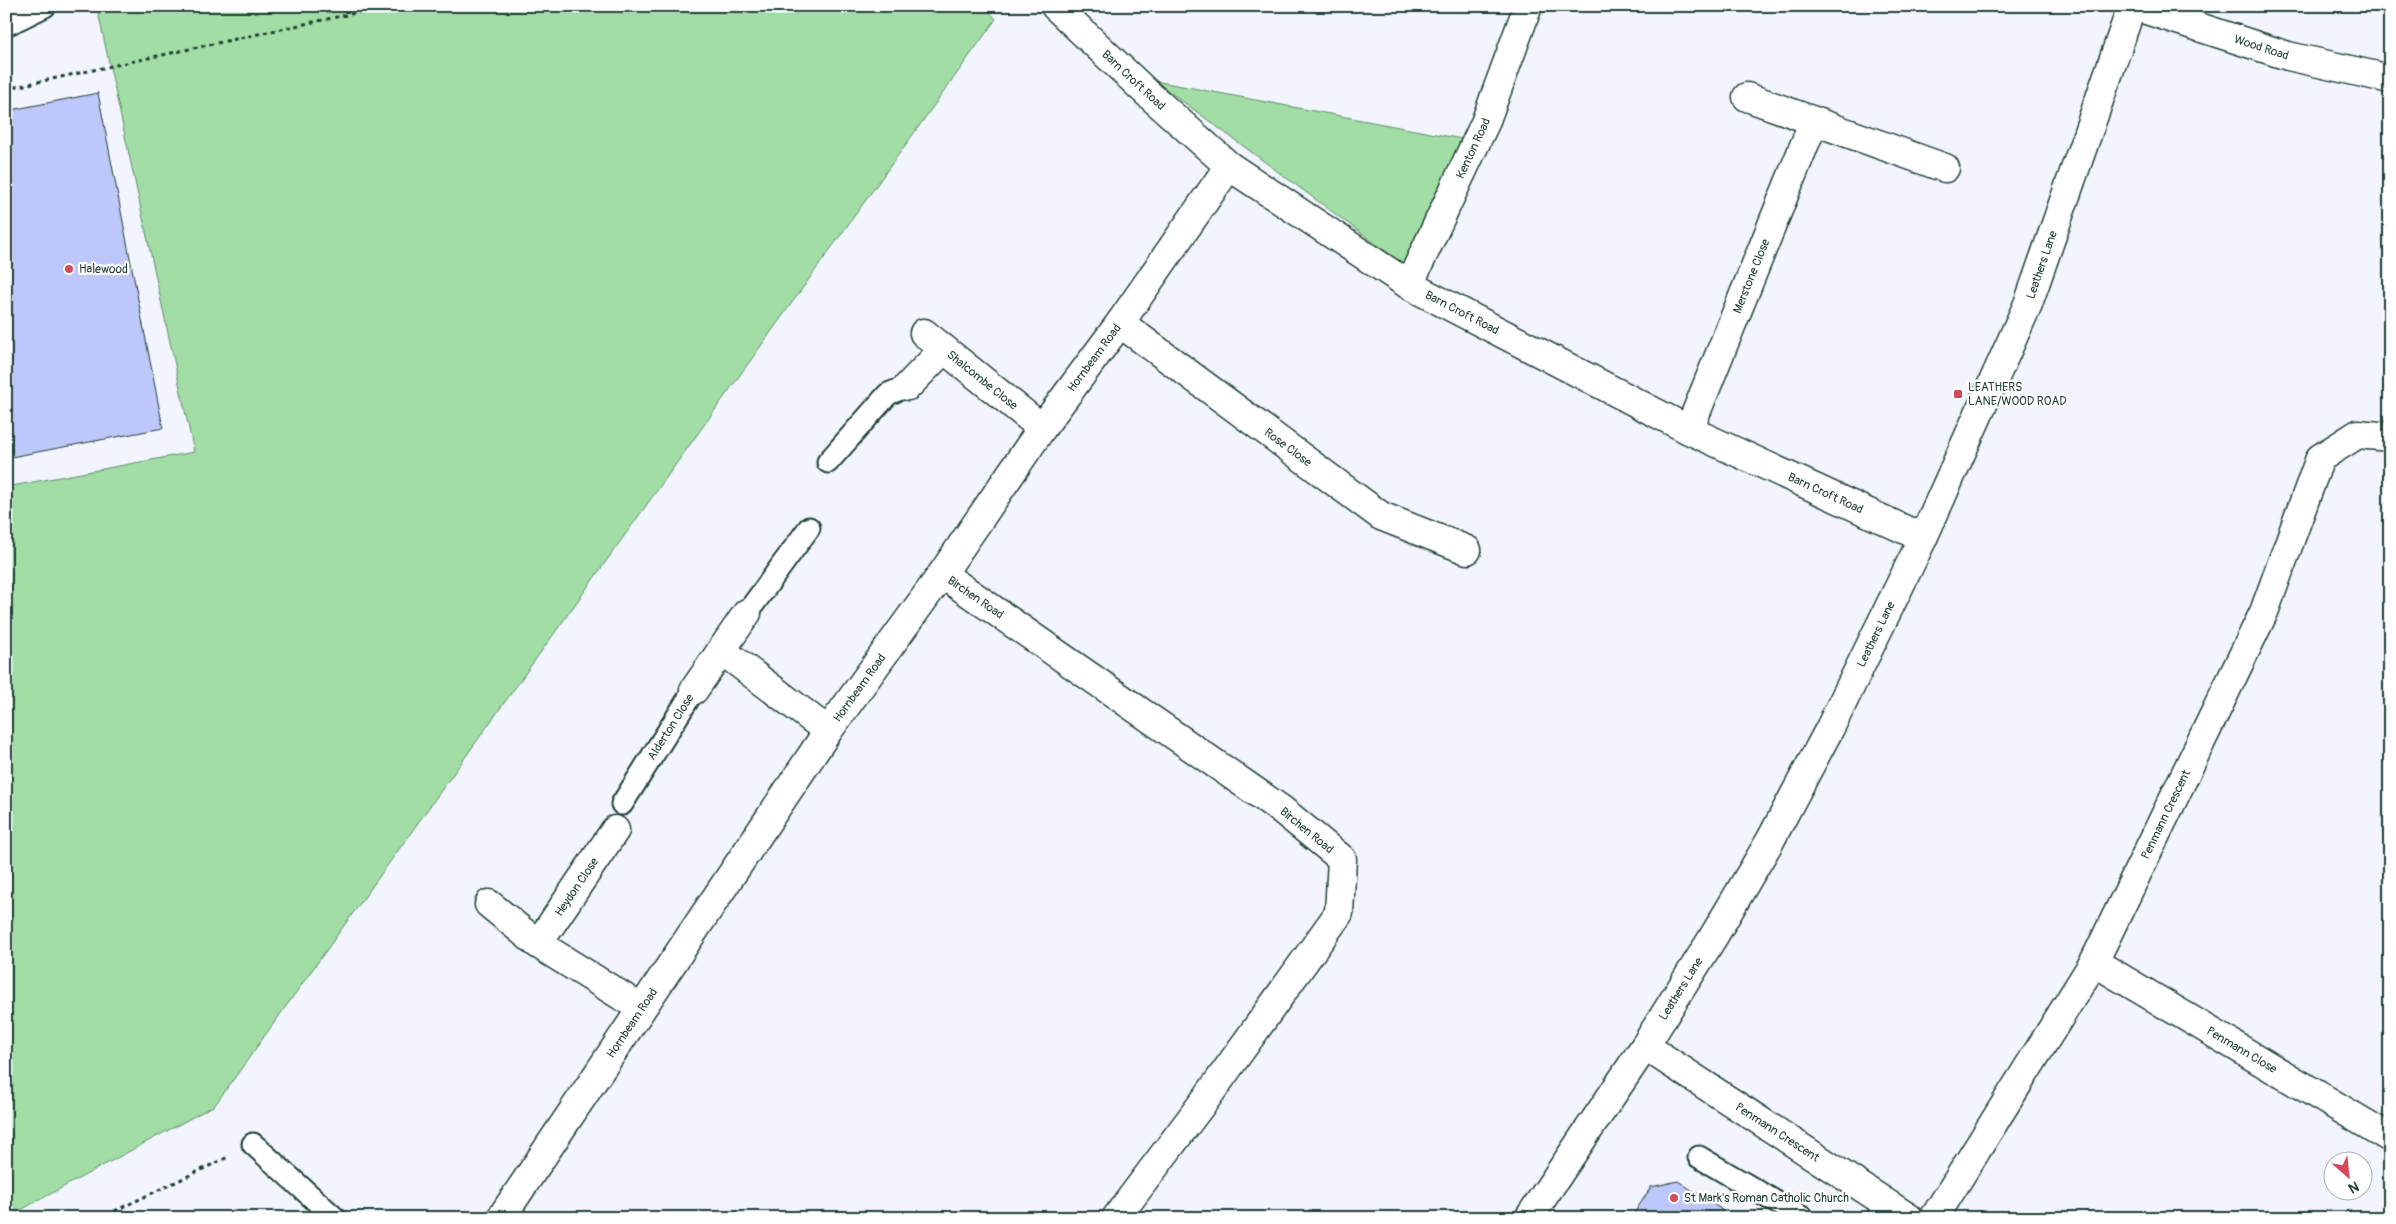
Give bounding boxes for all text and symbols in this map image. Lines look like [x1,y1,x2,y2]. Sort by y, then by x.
street label: Wood Road [2232,32,2291,63]
street label: Barn Croft Road [1099,47,1169,113]
street label: Kenton Road [1453,116,1494,181]
street label: Leathers Lane [2023,229,2061,301]
street label: Merstone Close [1730,237,1773,315]
place label: Halewood [79,262,128,277]
marker: Halewood [63,263,75,275]
street label: Barn Croft Road [1423,287,1502,338]
street label: Hornbeam Road [1064,321,1124,395]
street label: Shalcombe Close [944,347,1021,413]
place label: LEATHERS LANE/WOOD ROAD [1968,380,2067,409]
marker: LEATHERS LANE/WOOD ROAD [1952,388,1964,400]
street label: Rose Close [1261,425,1315,470]
street label: Barn Croft Road [1786,469,1866,517]
street label: Birchen Road [945,573,1007,622]
street label: Leathers Lane [1854,599,1898,670]
street label: Hornbeam Road [830,651,889,725]
street label: Alderton Close [644,691,697,763]
street label: Penmann Crescent [2138,767,2194,861]
street label: Birchen Road [1277,804,1337,857]
street label: Heydon Close [551,855,602,919]
street label: Leathers Lane [1656,954,1706,1023]
street label: Hornbeam Road [603,985,661,1061]
street label: Penmann Close [2204,1023,2280,1077]
street label: Penmann Crescent [1733,1099,1822,1165]
north arrow [2324,1152,2374,1202]
text: N [2346,1177,2362,1197]
place label: St Mark's Roman Catholic Church [1684,1191,1849,1206]
marker: St Mark's Roman Catholic Church [1668,1192,1680,1204]

